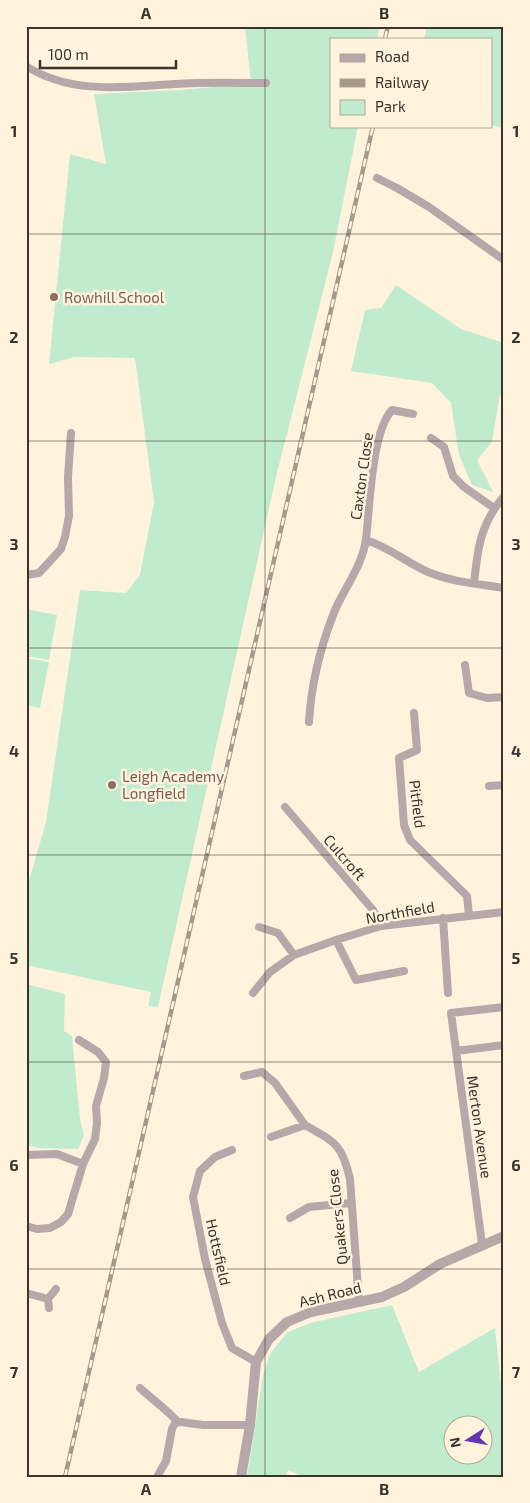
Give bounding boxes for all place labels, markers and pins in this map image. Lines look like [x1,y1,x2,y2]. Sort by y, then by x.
place label: Rowhill School [64,288,165,306]
marker: Rowhill School [48,291,60,303]
place label: Leigh Academy Longfield [122,767,224,802]
marker: Leigh Academy Longfield [106,779,118,791]

